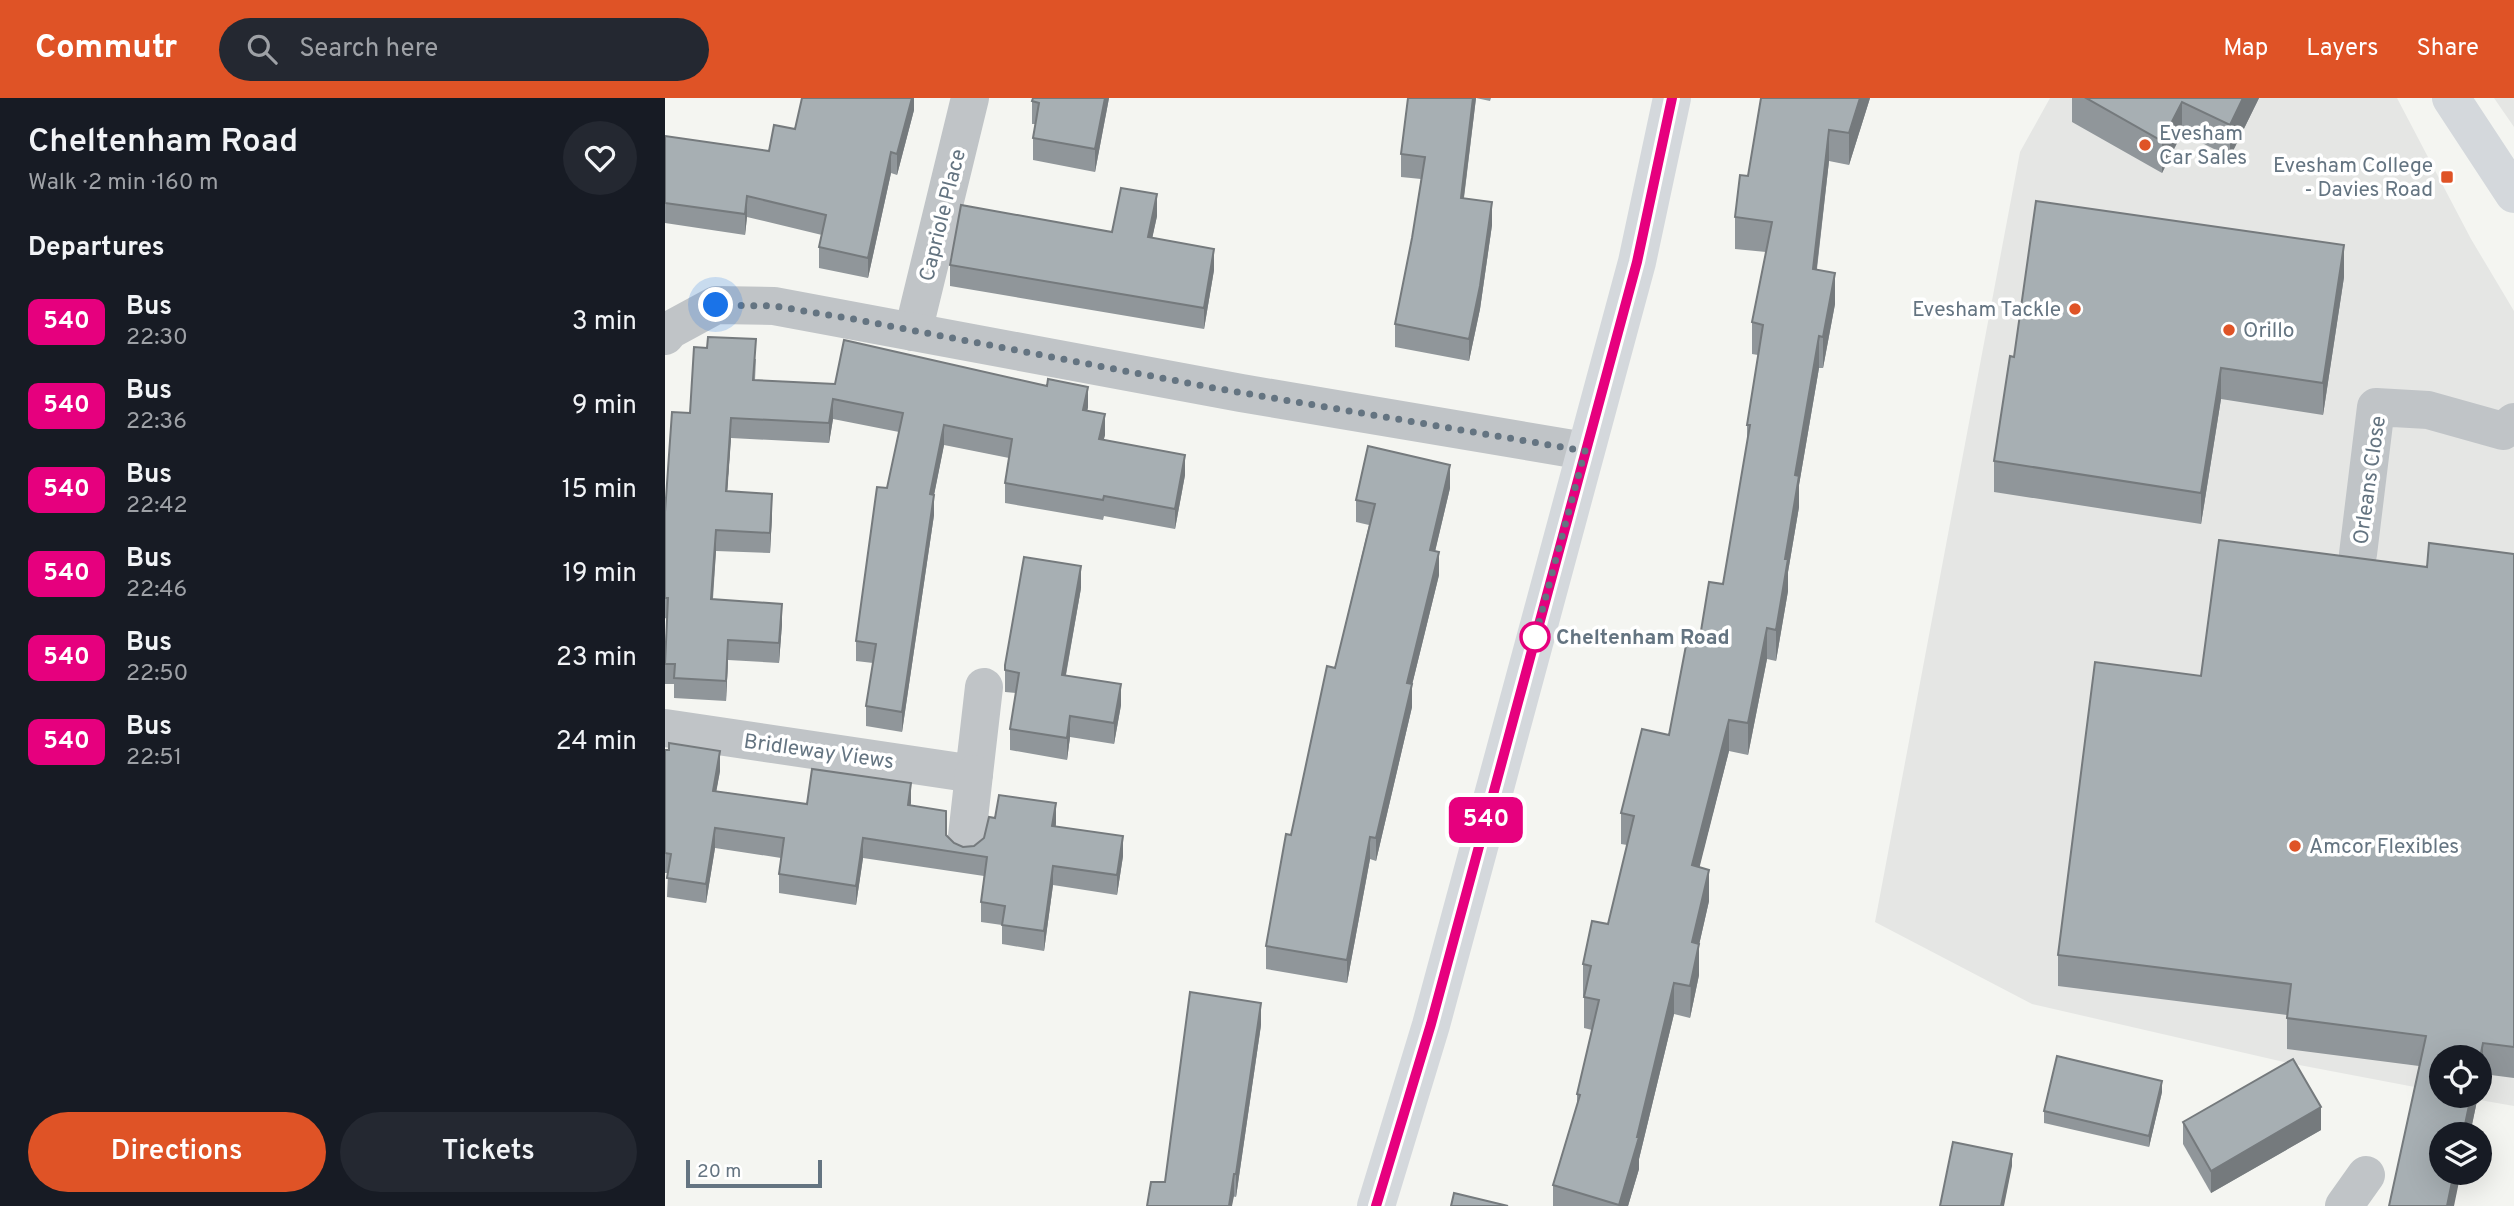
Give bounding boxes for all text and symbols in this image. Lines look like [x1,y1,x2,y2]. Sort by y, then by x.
search box [219,18,709,81]
text: Commutr [35,28,177,70]
icon: search [243,30,281,68]
text: Search here [299,33,438,66]
text: Map [2223,34,2268,64]
text: Layers [2306,34,2378,64]
text: Share [2416,34,2479,64]
button: heart [563,121,637,195]
place label: Evesham Car Sales [2159,121,2247,172]
text: Cheltenham Road [28,122,298,164]
marker: Evesham Car Sales [2137,137,2153,153]
street label: Capriole Place [914,146,973,284]
place label: Evesham College - Davies Road [2273,153,2433,204]
text: Walk · 2 min · 160 m [28,169,218,198]
marker: Evesham College - Davies Road [2439,169,2455,185]
text: Departures [28,232,165,265]
your location [698,287,733,322]
text: Bus [126,291,172,324]
place label: Evesham Tackle [1912,297,2061,324]
marker: Evesham Tackle [2067,301,2083,317]
text: 3 min [572,306,637,339]
text: 540 [43,307,90,337]
place label: Orillo [2243,318,2295,345]
marker: Orillo [2221,322,2237,338]
text: 22:30 [126,324,188,353]
text: Bus [126,375,172,408]
text: 9 min [572,390,637,423]
text: 540 [43,391,90,421]
text: 22:36 [126,408,187,437]
street label: Orleans Close [2348,414,2393,546]
text: Bus [126,459,172,492]
text: 15 min [562,474,637,507]
text: 540 [43,475,90,505]
text: 22:42 [126,492,188,521]
text: Bus [126,543,172,576]
text: 19 min [562,558,637,591]
text: 540 [43,559,90,589]
text: 22:46 [126,576,187,605]
marker: Cheltenham Road [1520,622,1550,652]
place label: Cheltenham Road [1556,625,1730,652]
text: Bus [126,627,172,660]
text: 23 min [556,642,637,675]
text: 540 [43,643,90,673]
text: 22:50 [126,660,188,689]
text: Bus [126,711,172,744]
text: 24 min [556,726,637,759]
text: 540 [43,727,90,757]
street label: Bridleway Views [742,729,896,776]
text: 22:51 [126,744,182,773]
line badge: 540 [1446,797,1526,843]
text: 540 [1463,805,1509,835]
place label: Amcor Flexibles [2309,834,2459,861]
marker: Amcor Flexibles [2287,838,2303,854]
map controls [2429,1045,2492,1185]
button: locate [2429,1045,2492,1108]
button: Directions [28,1112,326,1192]
button: Tickets [340,1112,637,1192]
button: layers [2429,1122,2492,1185]
scale bar [686,1157,823,1189]
text: 20 m [697,1160,741,1184]

